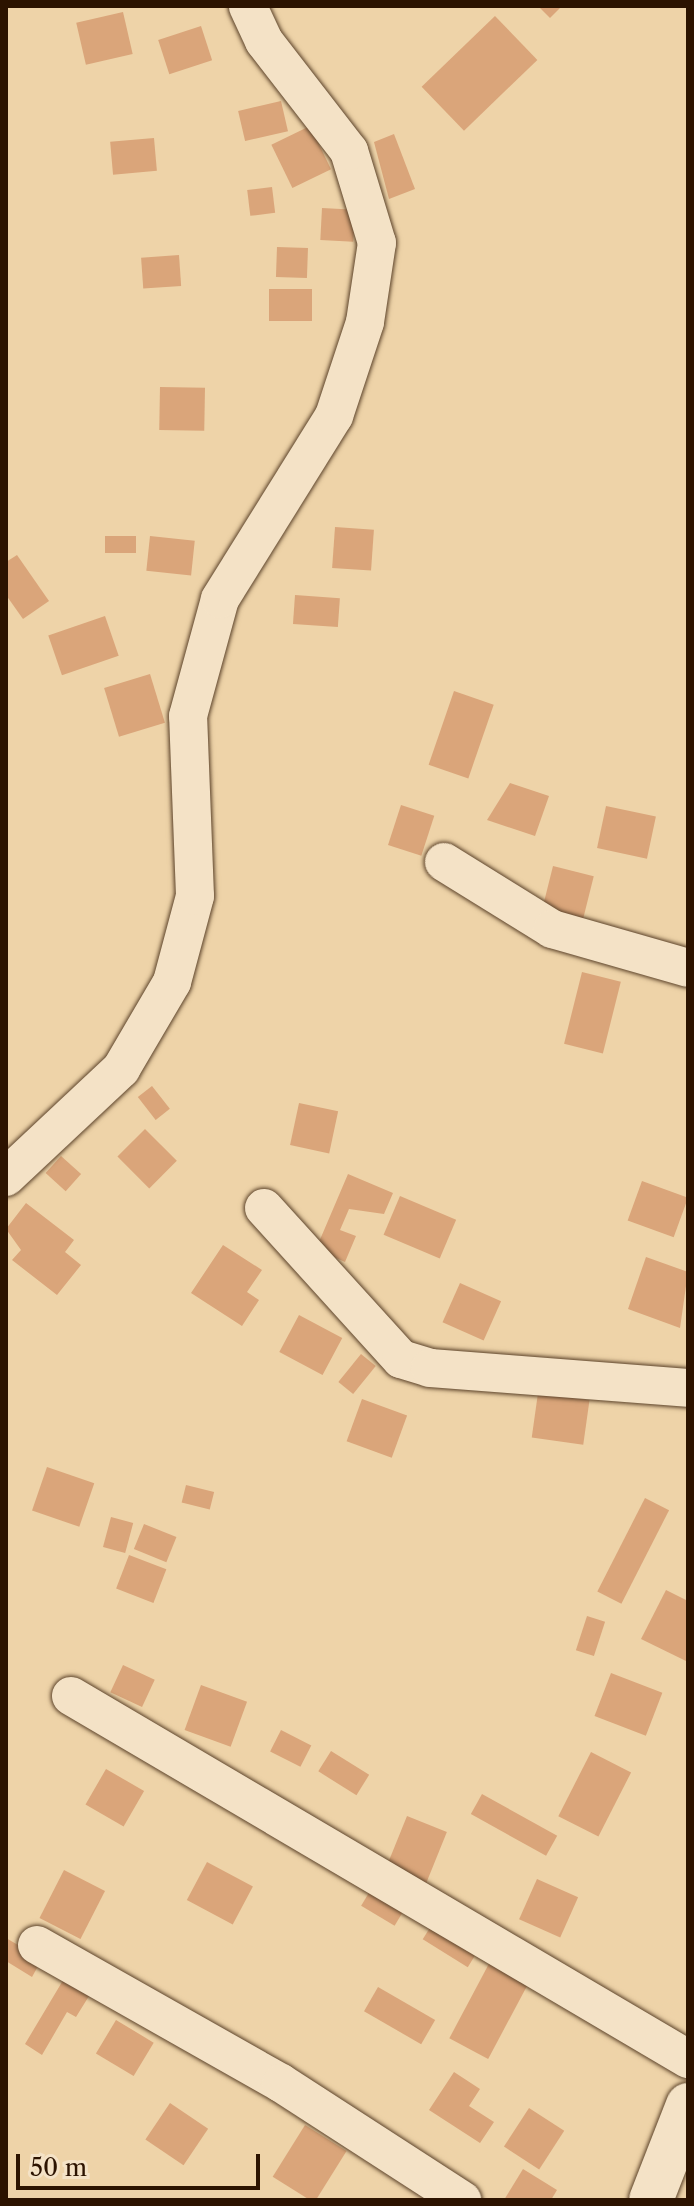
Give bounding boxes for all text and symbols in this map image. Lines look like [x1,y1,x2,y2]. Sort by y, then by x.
scale bar [20,2138,264,2188]
text: 50 m [30,2153,87,2182]

